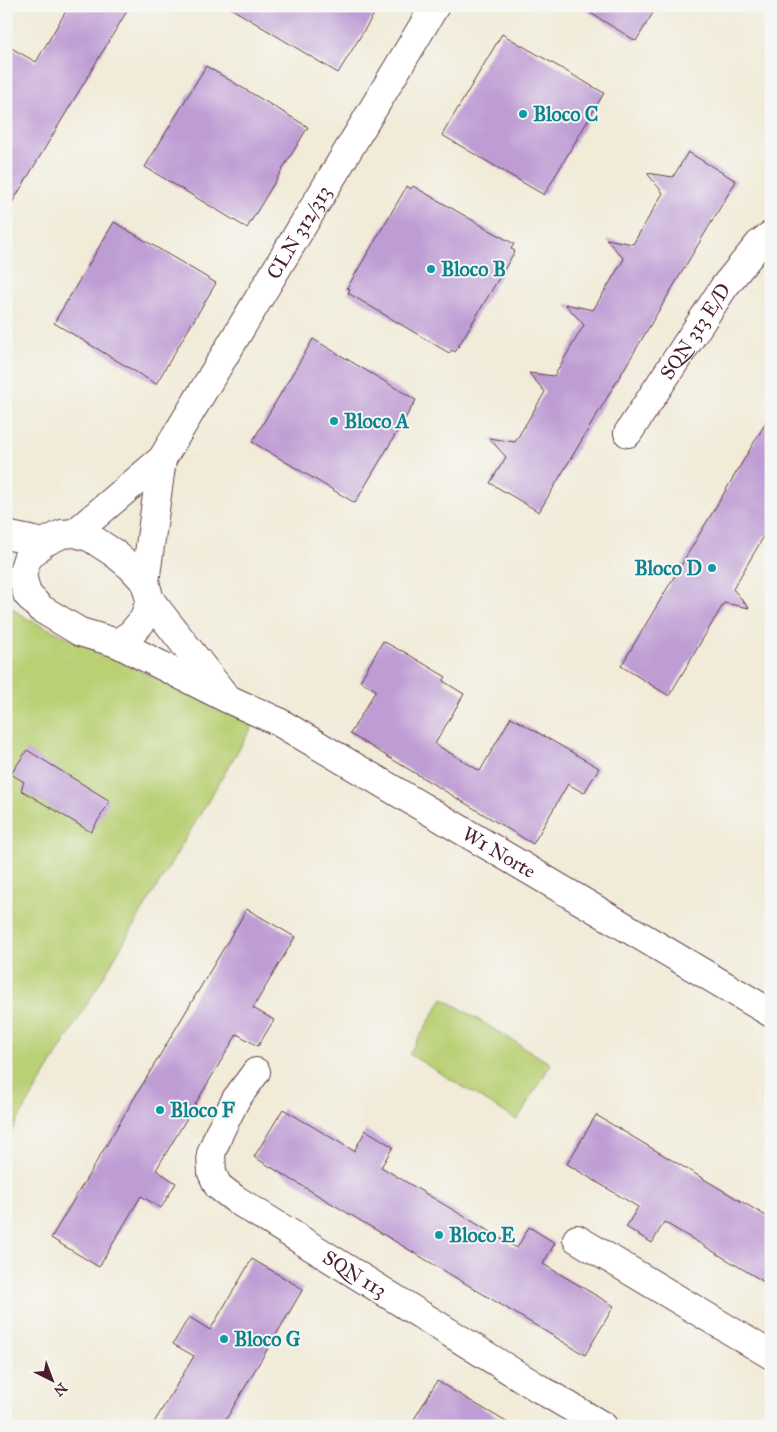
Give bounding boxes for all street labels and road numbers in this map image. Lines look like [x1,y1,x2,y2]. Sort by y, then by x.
street label: CLN 312/313 [261,181,336,283]
street label: SQN 313 E/D [655,278,735,384]
street label: W1 Norte [458,821,540,883]
street label: SQN 113 [319,1245,391,1302]

